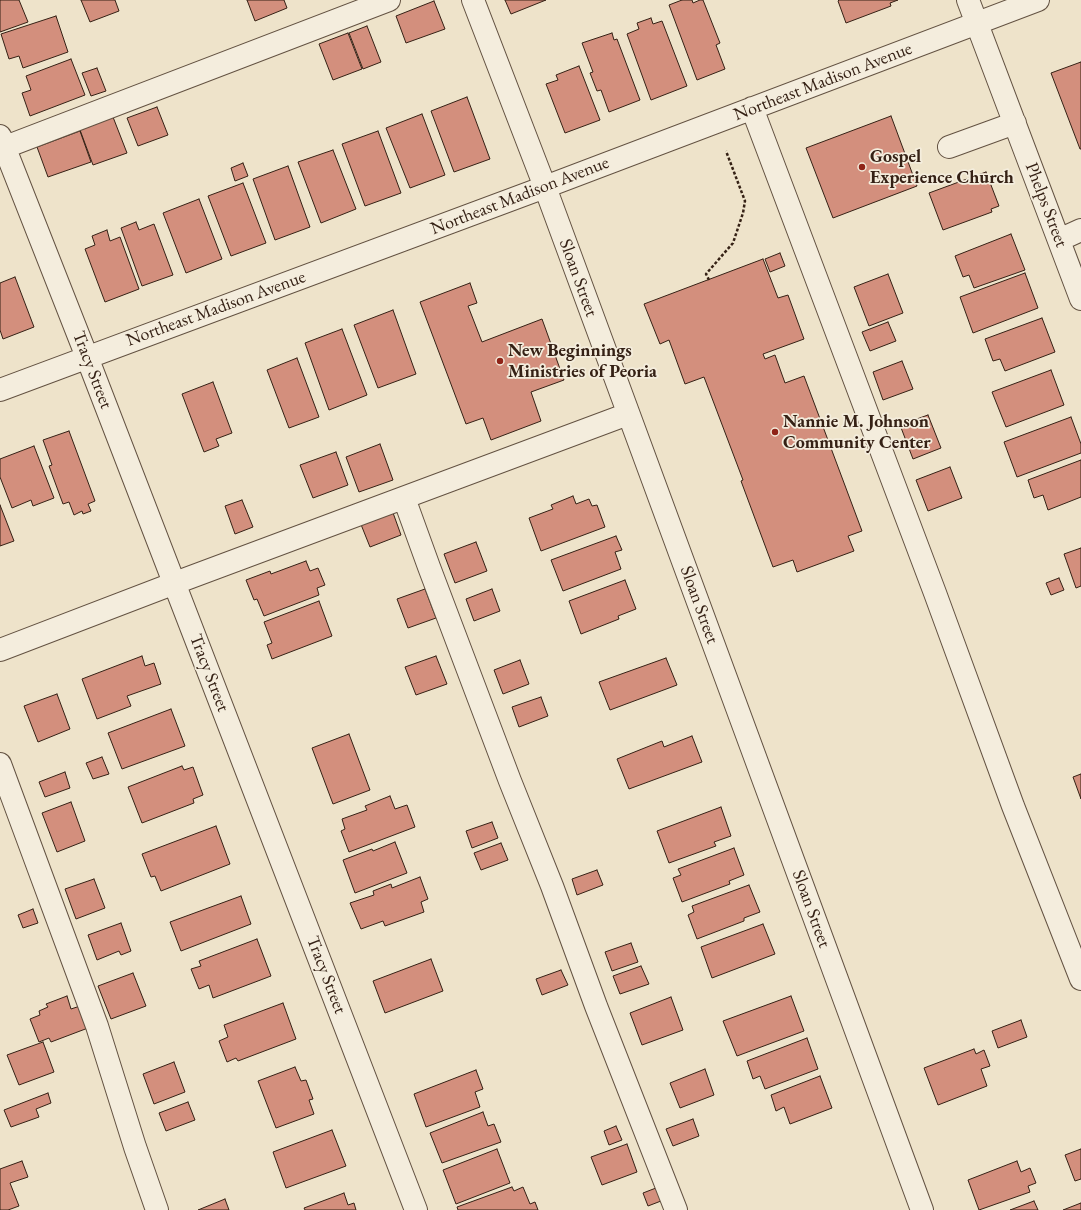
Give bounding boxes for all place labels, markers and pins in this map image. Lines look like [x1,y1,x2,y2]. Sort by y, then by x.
place label: Gospel Experience Church [870,146,1014,188]
marker: Gospel Experience Church [857,162,867,172]
place label: New Beginnings Ministries of Peoria [508,340,657,382]
marker: New Beginnings Ministries of Peoria [495,356,505,366]
place label: Nannie M. Johnson Community Center [783,411,931,454]
marker: Nannie M. Johnson Community Center [770,427,780,437]

